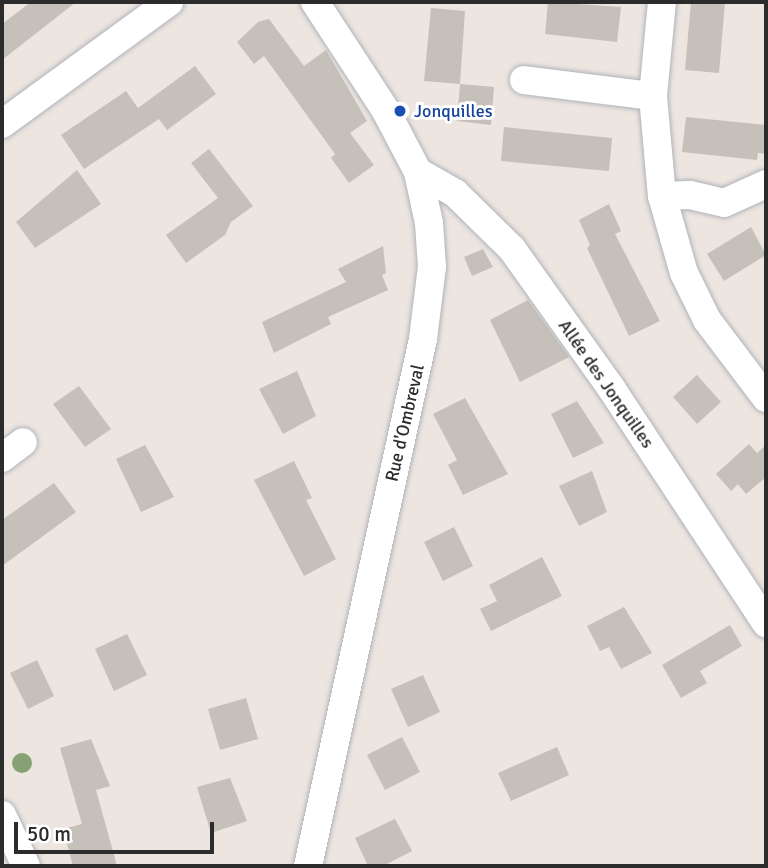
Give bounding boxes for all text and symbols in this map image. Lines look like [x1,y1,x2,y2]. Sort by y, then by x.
place label: Jonquilles [414,100,493,122]
marker: Jonquilles [392,103,408,119]
street label: Allée des Jonquilles [554,316,658,452]
street label: Rue d'Ombreval [381,362,429,484]
scale bar [18,808,217,852]
text: 50 m [27,821,71,847]

